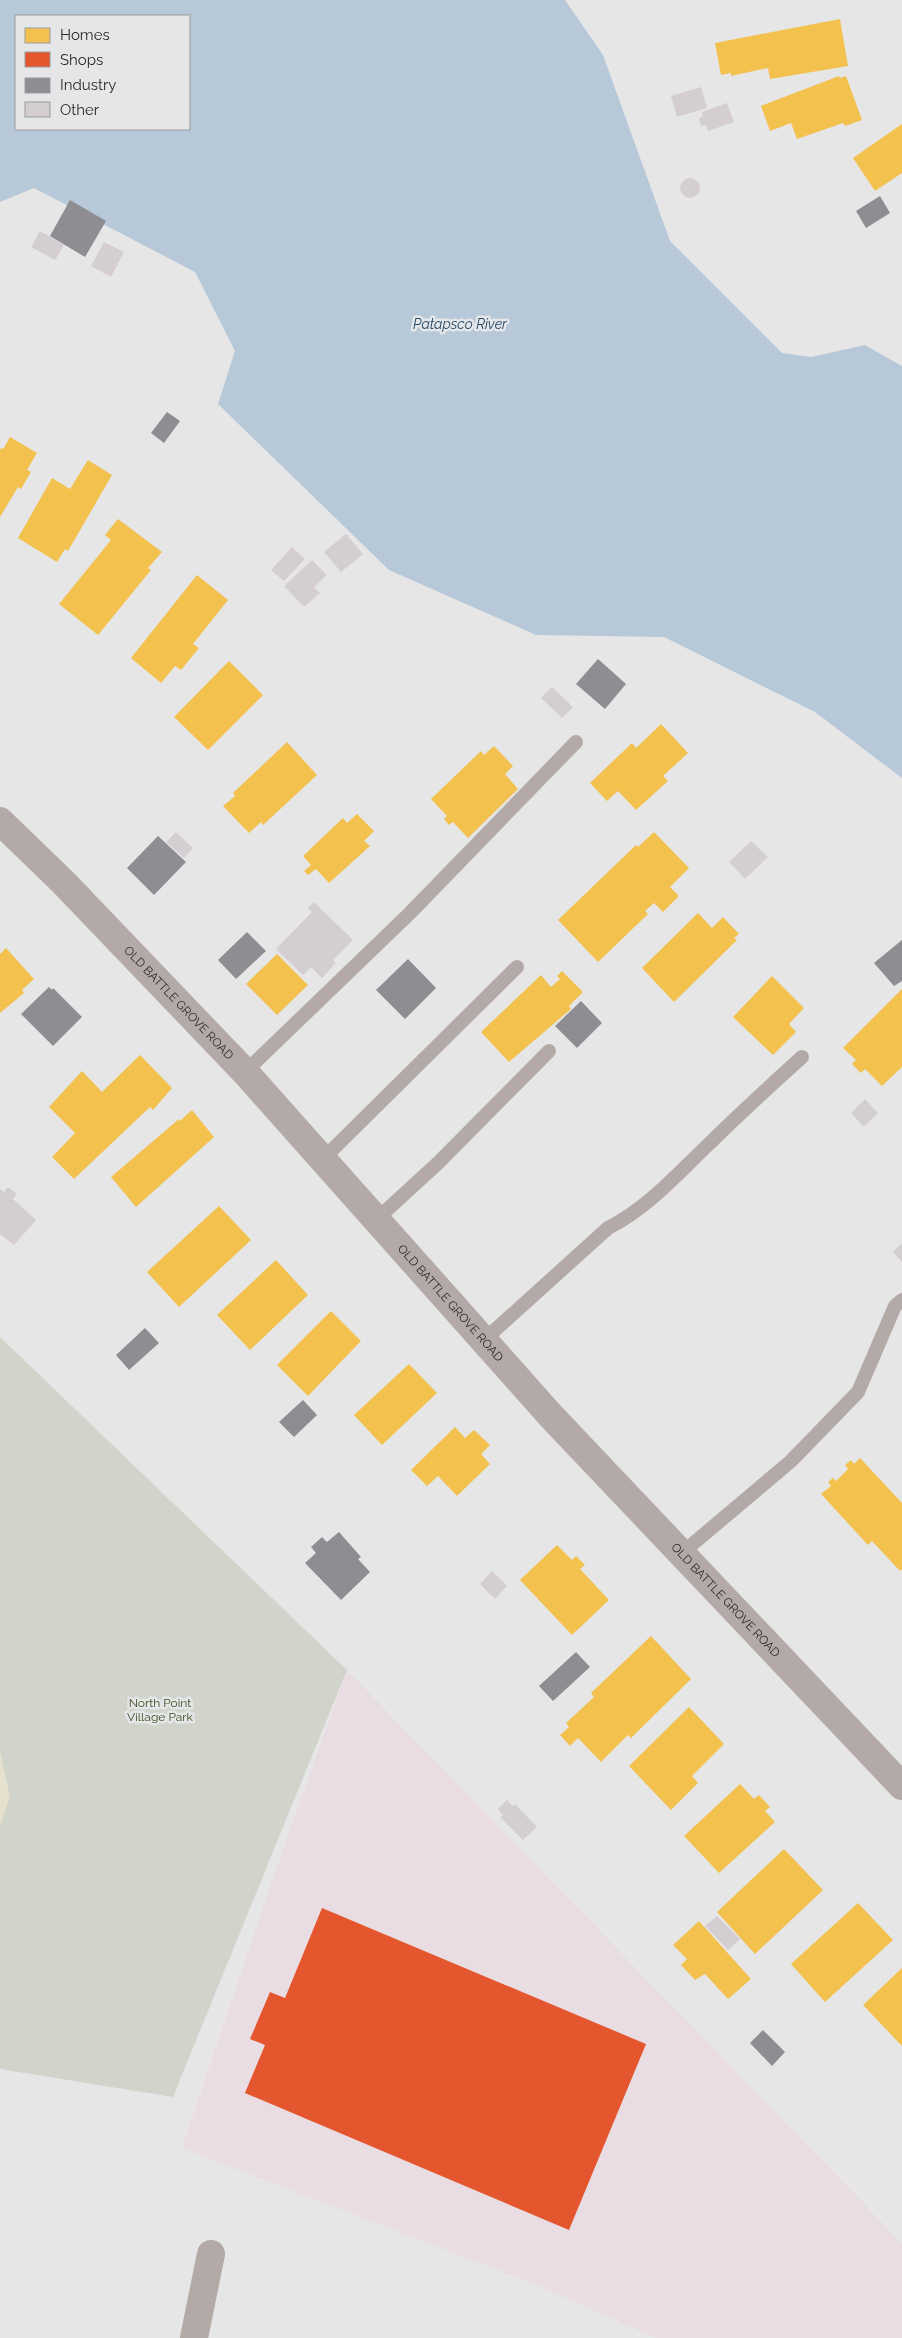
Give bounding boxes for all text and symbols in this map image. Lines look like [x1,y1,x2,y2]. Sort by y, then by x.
legend [15,15,190,130]
text: Homes [60,26,110,44]
text: Shops [60,51,103,69]
text: Industry [60,76,116,94]
text: Other [60,101,100,119]
water label: Patapsco River [413,316,508,332]
street label: OLD BATTLE GROVE ROAD [121,943,237,1063]
street label: OLD BATTLE GROVE ROAD [395,1242,506,1365]
street label: OLD BATTLE GROVE ROAD [668,1540,783,1660]
park label: North Point Village Park [127,1696,194,1724]

